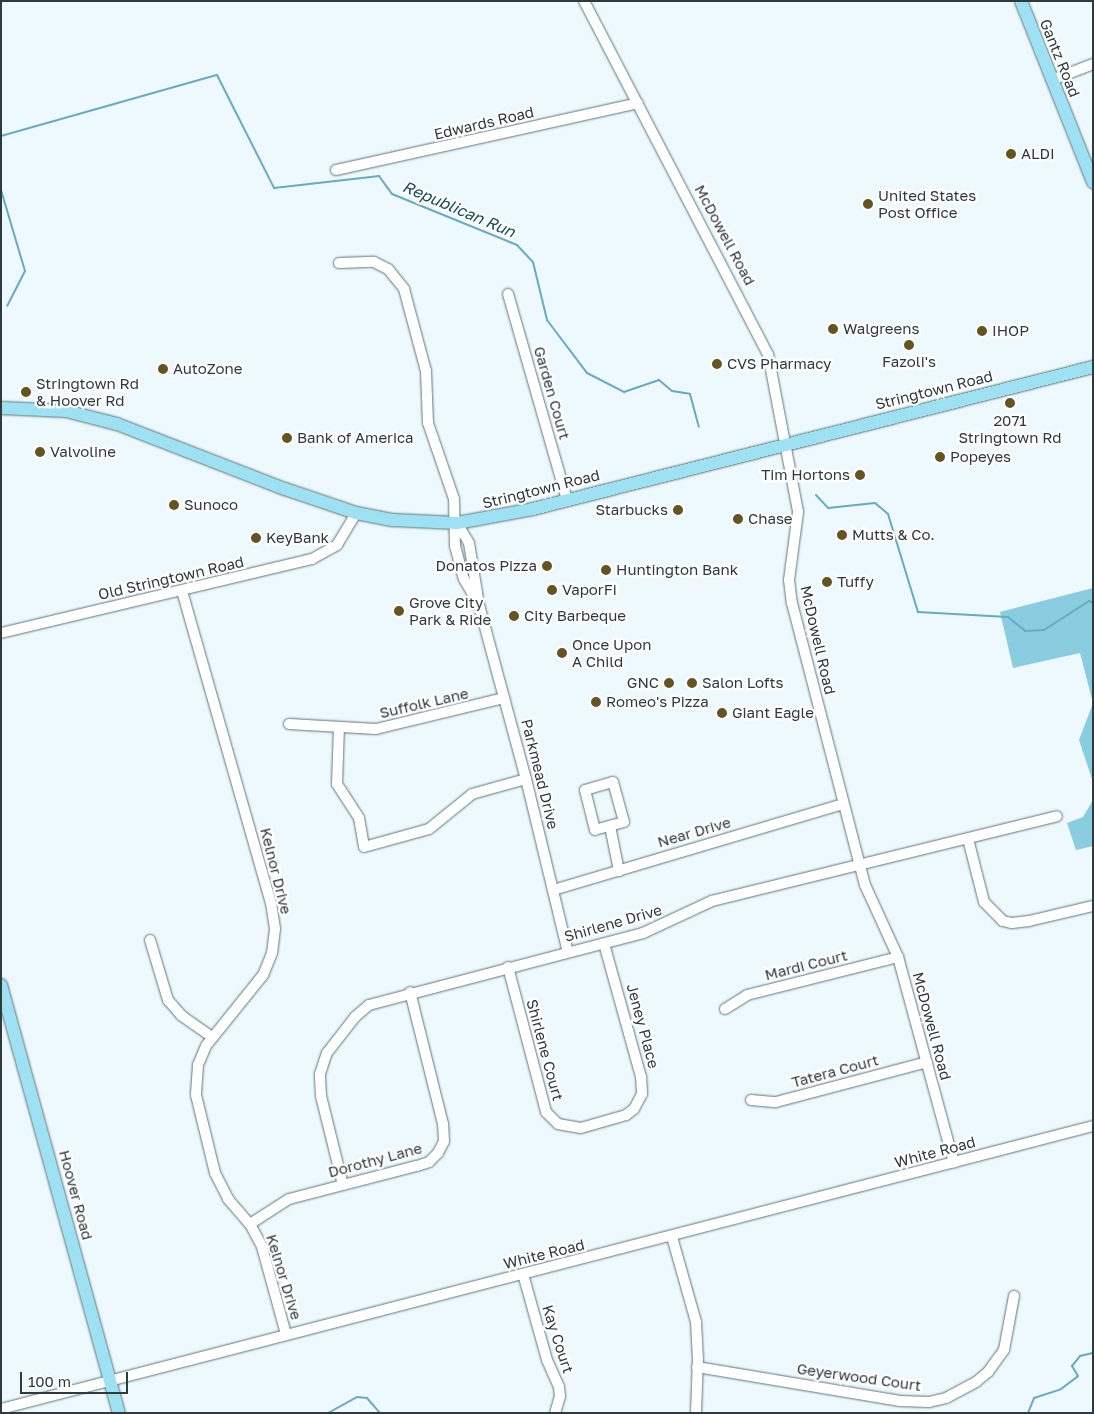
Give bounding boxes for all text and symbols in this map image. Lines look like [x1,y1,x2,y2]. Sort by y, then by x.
street label: Gantz Road [1036,16,1084,100]
street label: Edwards Road [432,103,536,143]
place label: ALDI [1021,145,1055,163]
marker: ALDI [1005,148,1017,160]
water label: Republican Run [400,177,518,241]
street label: McDowell Road [691,182,759,288]
place label: United States Post Office [878,186,976,221]
marker: United States Post Office [862,198,874,210]
place label: Walgreens [843,320,919,338]
place label: IHOP [992,322,1029,340]
marker: Walgreens [827,323,839,335]
marker: IHOP [976,325,988,337]
marker: Fazoli's [903,339,915,351]
street label: Garden Court [530,344,574,442]
place label: Fazoli's [882,353,936,371]
place label: CVS Pharmacy [727,355,831,373]
marker: CVS Pharmacy [711,358,723,370]
place label: AutoZone [173,360,242,378]
marker: AutoZone [157,363,169,375]
street label: Stringtown Road [873,367,995,413]
place label: Stringtown Rd & Hoover Rd [36,374,139,409]
marker: Stringtown Rd & Hoover Rd [20,386,32,398]
marker: 2071 Stringtown Rd [1004,397,1016,409]
place label: 2071 Stringtown Rd [959,411,1061,446]
place label: Bank of America [297,429,414,447]
marker: Bank of America [281,432,293,444]
place label: Valvoline [50,443,116,461]
marker: Valvoline [34,446,46,458]
place label: Popeyes [950,448,1011,466]
marker: Popeyes [934,451,946,463]
street label: Stringtown Road [480,466,602,512]
place label: Tim Hortons [761,466,850,484]
marker: Tim Hortons [854,469,866,481]
place label: Sunoco [184,496,238,514]
marker: Sunoco [168,499,180,511]
place label: Starbucks [595,501,668,519]
marker: Starbucks [672,504,684,516]
place label: Chase [748,510,793,528]
marker: Chase [732,513,744,525]
place label: Mutts & Co. [852,526,935,544]
place label: KeyBank [266,529,329,547]
marker: Mutts & Co. [836,529,848,541]
marker: KeyBank [250,532,262,544]
street label: Old Stringtown Road [96,552,246,604]
place label: Donatos Pizza [435,557,537,575]
marker: Donatos Pizza [541,560,553,572]
place label: Huntington Bank [616,561,738,579]
marker: Huntington Bank [600,564,612,576]
place label: Tuffy [837,573,874,591]
marker: Tuffy [821,576,833,588]
place label: VaporFi [562,581,617,599]
marker: VaporFi [546,584,558,596]
street label: McDowell Road [797,584,839,696]
place label: Grove City Park & Ride [409,593,491,628]
marker: Grove City Park & Ride [393,605,405,617]
place label: City Barbeque [524,607,626,625]
marker: City Barbeque [508,610,520,622]
place label: Once Upon A Child [572,635,651,670]
marker: Once Upon A Child [556,647,568,659]
place label: GNC [627,674,659,692]
place label: Salon Lofts [702,674,784,692]
marker: GNC [663,677,675,689]
marker: Salon Lofts [686,677,698,689]
street label: Suffolk Lane [378,684,470,722]
place label: Romeo's Pizza [606,693,709,711]
marker: Romeo's Pizza [590,696,602,708]
place label: Giant Eagle [732,704,814,722]
marker: Giant Eagle [716,707,728,719]
street label: Parkmead Drive [518,717,562,831]
street label: Near Drive [655,813,733,851]
street label: Kelnor Drive [257,826,295,916]
street label: Shirlene Drive [562,900,664,946]
street label: Mardi Court [763,946,849,984]
street label: McDowell Road [909,970,955,1082]
street label: Jeney Place [623,982,663,1070]
street label: Shirlene Court [523,997,567,1103]
street label: Tatera Court [790,1051,880,1091]
street label: White Road [893,1133,977,1171]
street label: Dorothy Lane [326,1139,424,1181]
street label: Hoover Road [55,1148,97,1242]
street label: Kelnor Drive [262,1232,306,1322]
street label: White Road [502,1235,586,1273]
street label: Kay Court [538,1302,578,1376]
street label: Geyerwood Court [796,1359,922,1395]
scale bar [22,1362,130,1394]
text: 100 m [28,1372,71,1390]

